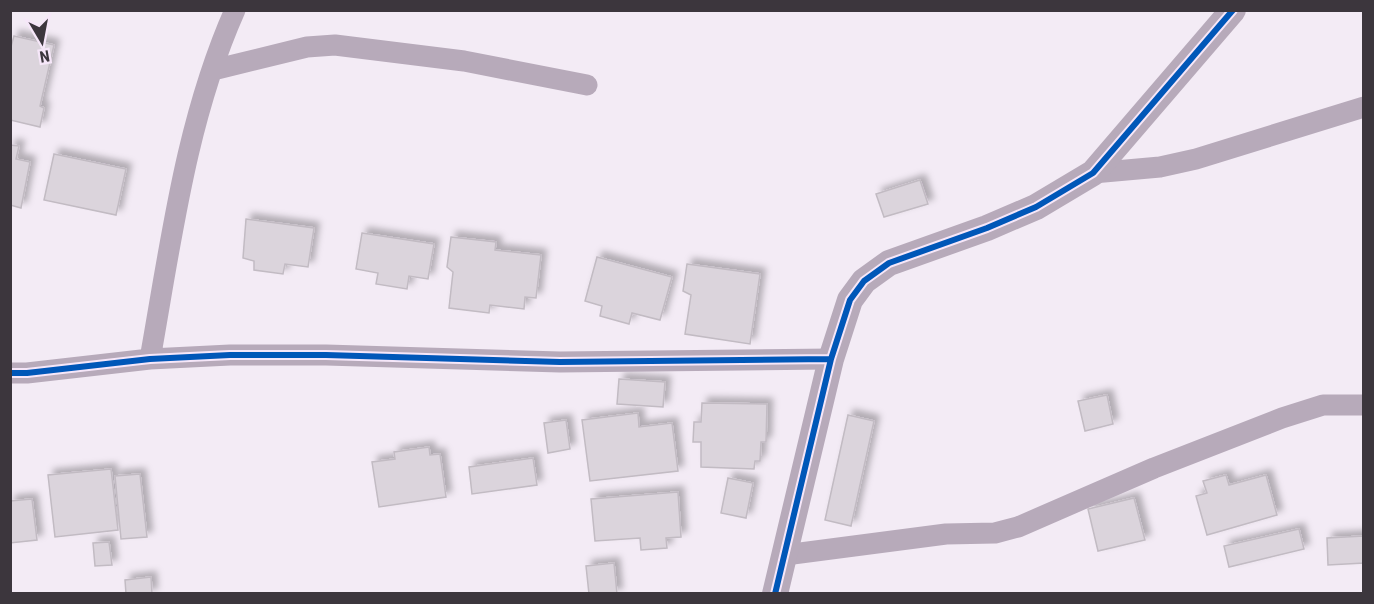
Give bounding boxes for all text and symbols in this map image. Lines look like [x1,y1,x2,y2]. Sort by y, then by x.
north arrow [12,12,72,72]
text: N [38,46,51,66]

